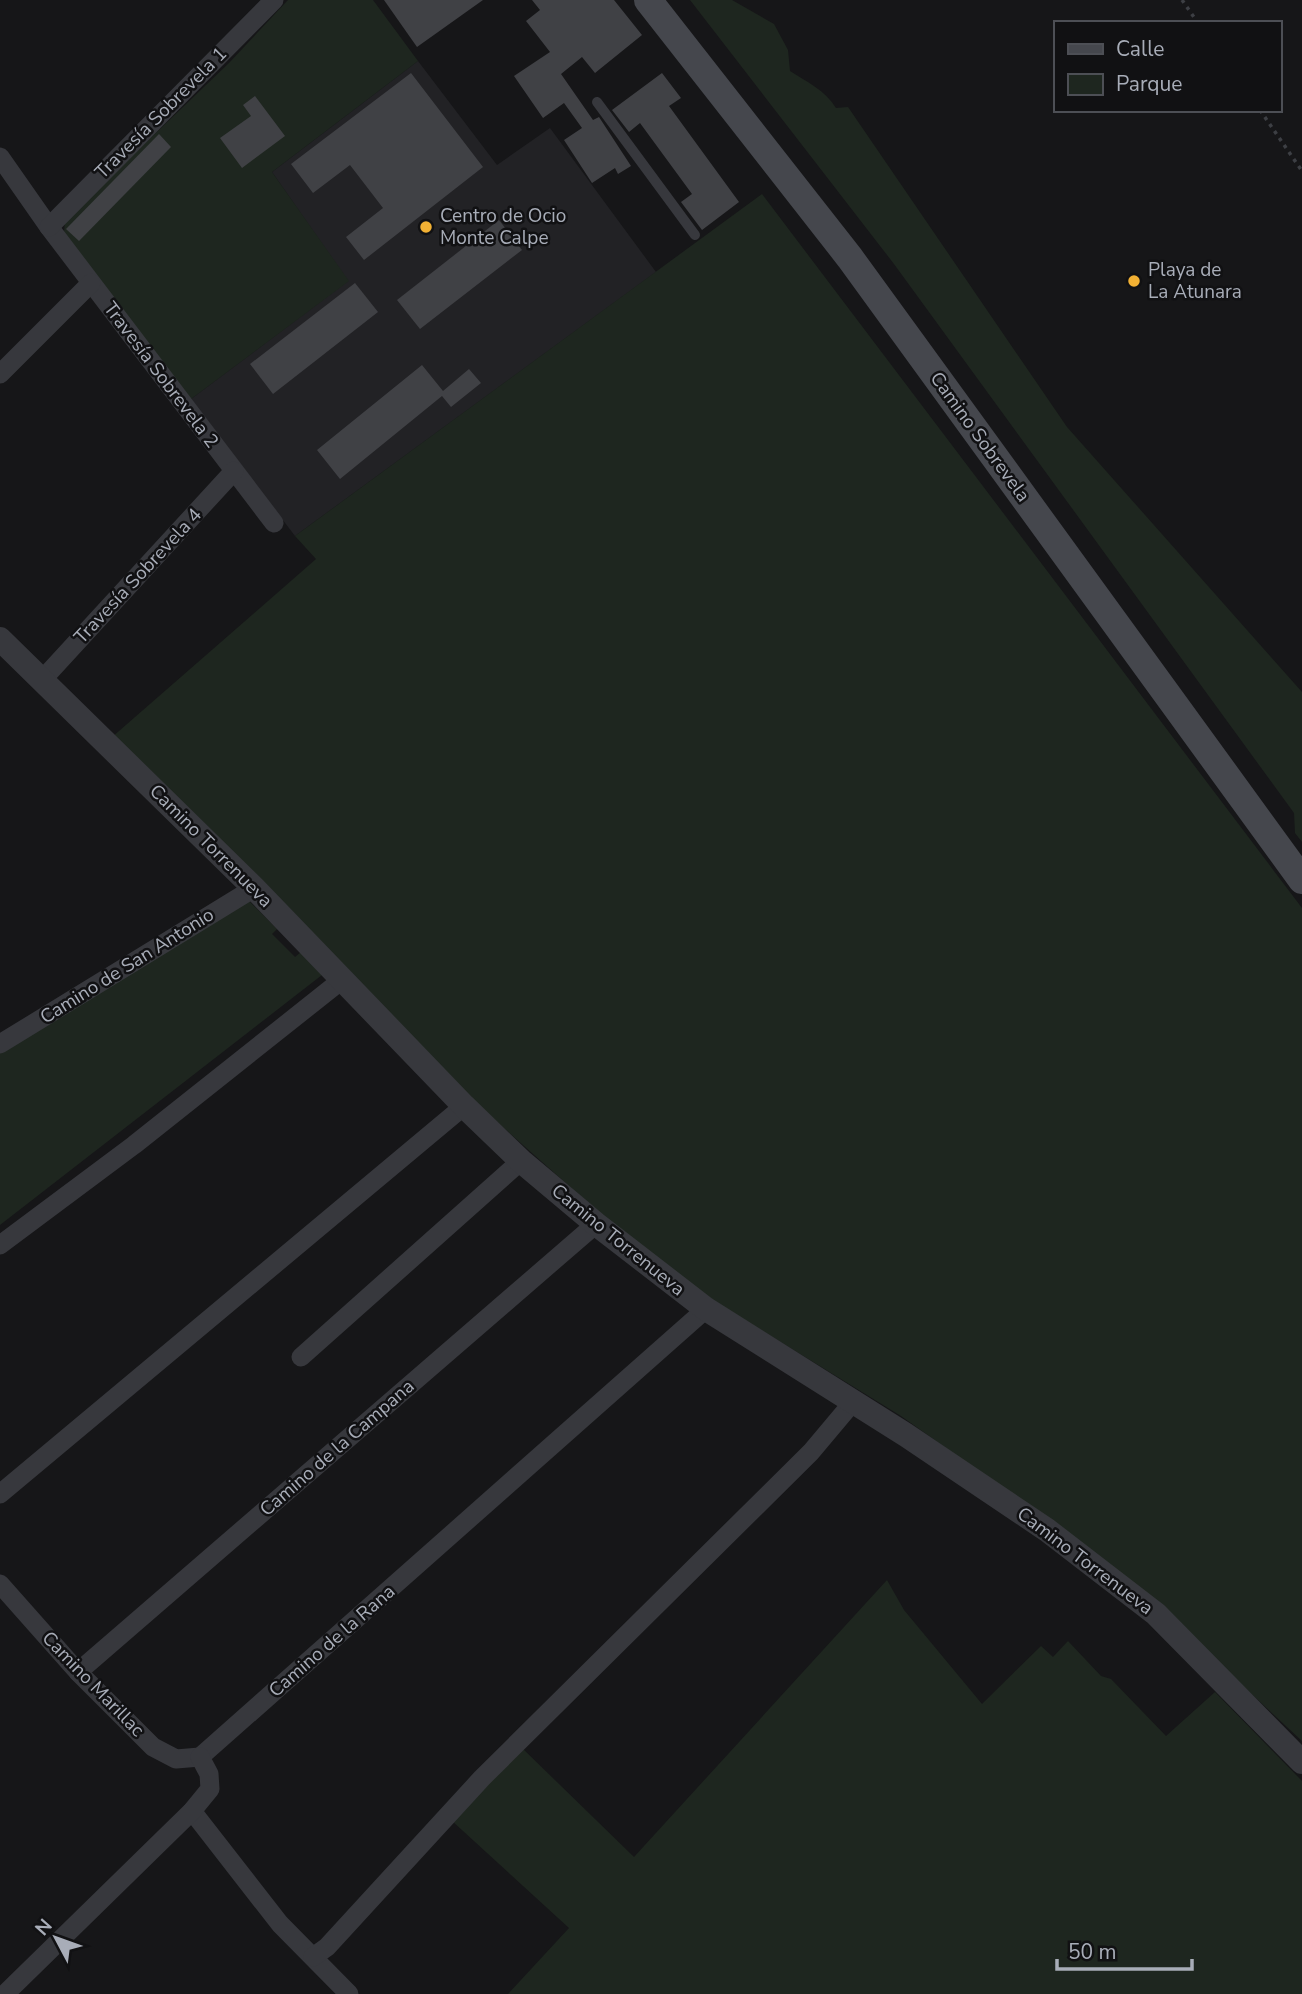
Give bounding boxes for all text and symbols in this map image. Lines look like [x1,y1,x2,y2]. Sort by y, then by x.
legend [1054,21,1281,112]
text: Calle [1116,35,1164,63]
street label: Travesía Sobrevela 1 [89,41,233,185]
text: Parque [1116,70,1183,98]
place label: Centro de Ocio Monte Calpe [440,203,566,251]
marker: Centro de Ocio Monte Calpe [418,219,434,235]
place label: Playa de La Atunara [1148,257,1242,305]
marker: Playa de La Atunara [1126,273,1142,289]
street label: Travesía Sobrevela 2 [97,297,225,453]
street label: Camino Sobrevela [924,367,1036,507]
street label: Travesía Sobrevela 4 [68,503,208,649]
street label: Camino Torrenueva [144,779,278,913]
street label: Camino de San Antonio [35,902,219,1030]
street label: Camino Torrenueva [546,1178,690,1302]
street label: Camino de la Campana [254,1374,420,1522]
street label: Camino Torrenueva [1011,1501,1159,1621]
street label: Camino de la Rana [263,1579,401,1703]
street label: Camino Marillac [36,1626,150,1742]
north arrow [21,1903,91,1973]
text: N [29,1914,58,1941]
scale bar [1057,1927,1192,1971]
text: 50 m [1068,1938,1117,1966]

